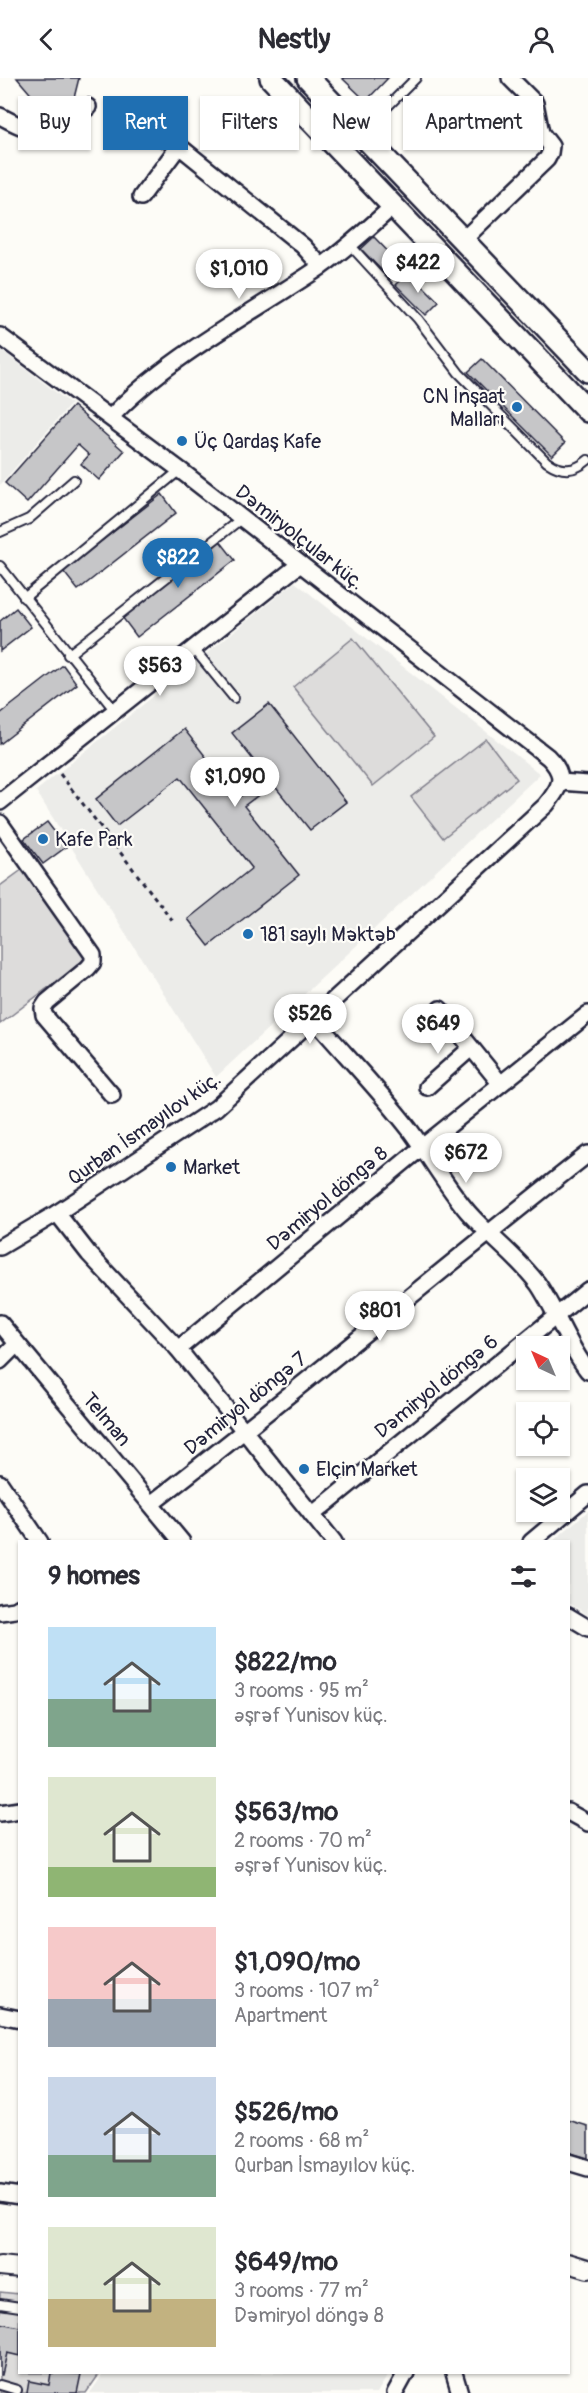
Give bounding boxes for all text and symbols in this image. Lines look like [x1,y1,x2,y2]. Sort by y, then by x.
icon: back [30,23,63,56]
text: Nestly [258,23,330,56]
icon: person [525,23,558,56]
chip: Buy [18,96,91,150]
chip: Rent [103,96,188,150]
chip: Filters [200,96,299,150]
chip: New [311,96,391,150]
chip: Apartment [403,96,543,150]
pin: $422 [382,243,454,294]
pin: $1,010 [190,249,288,300]
text: $422 [396,250,440,275]
text: $1,010 [210,256,268,281]
place label: CN İnşaat Malları [423,384,506,432]
marker: CN İnşaat Malları [510,400,524,414]
place label: Üç Qardaş Kafe [194,429,321,454]
marker: Üç Qardaş Kafe [175,434,189,448]
street label: Dəmiryolçular küç. [230,479,369,595]
pin: $822 [142,538,214,589]
text: $822 [156,545,200,570]
pin: $563 [124,646,196,697]
text: $563 [138,653,182,678]
pin: $1,090 [186,757,284,808]
text: $1,090 [204,764,266,789]
place label: Kafe Park [55,827,133,852]
marker: Kafe Park [36,832,50,846]
place label: 181 saylı Məktəb [260,922,396,947]
marker: 181 saylı Məktəb [241,927,255,941]
pin: $526 [274,994,346,1045]
text: $526 [288,1001,332,1026]
pin: $649 [402,1004,474,1055]
text: $649 [416,1011,460,1036]
street label: Qurban İsmayılov küç. [63,1066,226,1191]
pin: $672 [430,1133,502,1184]
text: $672 [444,1140,488,1165]
street label: Dəmiryol döngə 8 [262,1141,393,1256]
place label: Market [183,1155,241,1180]
marker: Market [164,1160,178,1174]
pin: $801 [344,1291,416,1342]
text: $801 [359,1298,401,1323]
street label: Dəmiryol döngə 6 [370,1329,503,1444]
north arrow [516,1336,570,1390]
map controls [516,1336,570,1522]
street label: Dəmiryol döngə 7 [179,1346,312,1460]
street label: Telman [77,1387,136,1451]
button: locate [516,1402,570,1456]
place label: Elçin Market [316,1457,419,1482]
marker: Elçin Market [297,1462,311,1476]
button: layers [516,1468,570,1522]
text: 9 homes [48,1560,140,1592]
icon: filters [507,1560,540,1593]
text: $822/mo [234,1646,337,1678]
icon: home [96,1651,168,1723]
text: 3 rooms · 95 m² [234,1678,369,1703]
text: Əşrəf Yunisov küç. [234,1703,388,1728]
text: $563/mo [234,1796,338,1828]
icon: home [96,1801,168,1873]
text: 2 rooms · 70 m² [234,1828,372,1853]
text: Əşrəf Yunisov küç. [234,1853,388,1878]
text: $1,090/mo [234,1946,360,1978]
icon: home [96,1951,168,2023]
text: 3 rooms · 107 m² [234,1978,380,2003]
text: Apartment [234,2003,327,2028]
text: $526/mo [234,2096,338,2128]
icon: home [96,2101,168,2173]
text: 2 rooms · 68 m² [234,2128,369,2153]
text: Qurban İsmayılov küç. [234,2153,415,2178]
text: $649/mo [234,2246,338,2278]
icon: home [96,2251,168,2323]
text: 3 rooms · 77 m² [234,2278,369,2303]
text: Dəmiryol döngə 8 [234,2303,384,2328]

